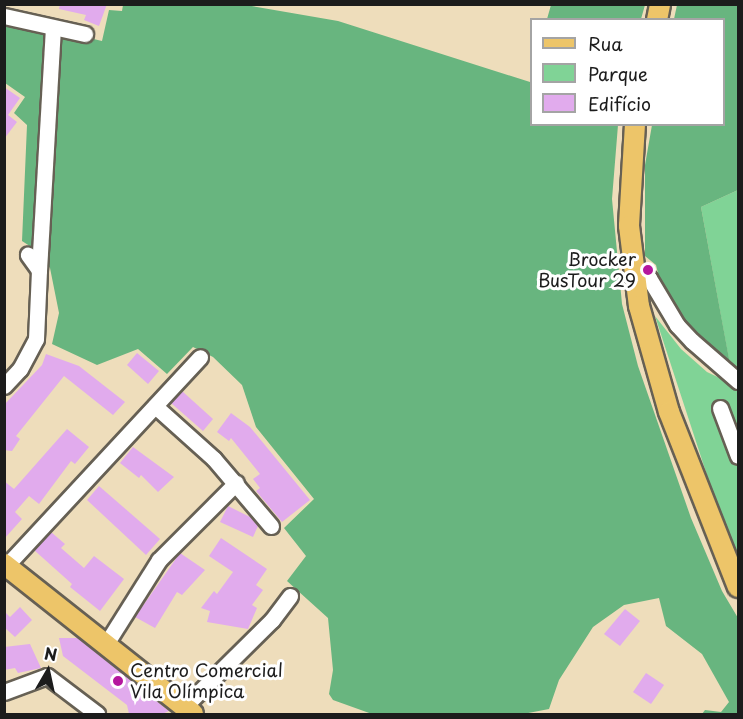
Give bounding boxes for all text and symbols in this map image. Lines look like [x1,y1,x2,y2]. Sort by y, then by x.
legend [530,18,725,126]
text: Rua [588,30,623,57]
text: Parque [588,60,648,87]
text: Edifício [588,90,651,117]
place label: Brocker BusTour 29 [539,249,636,292]
marker: Brocker BusTour 29 [641,263,655,277]
text: N [43,640,59,666]
north arrow [18,641,78,701]
place label: Centro Comercial Vila Olímpica [130,660,284,702]
marker: Centro Comercial Vila Olímpica [111,674,125,688]

